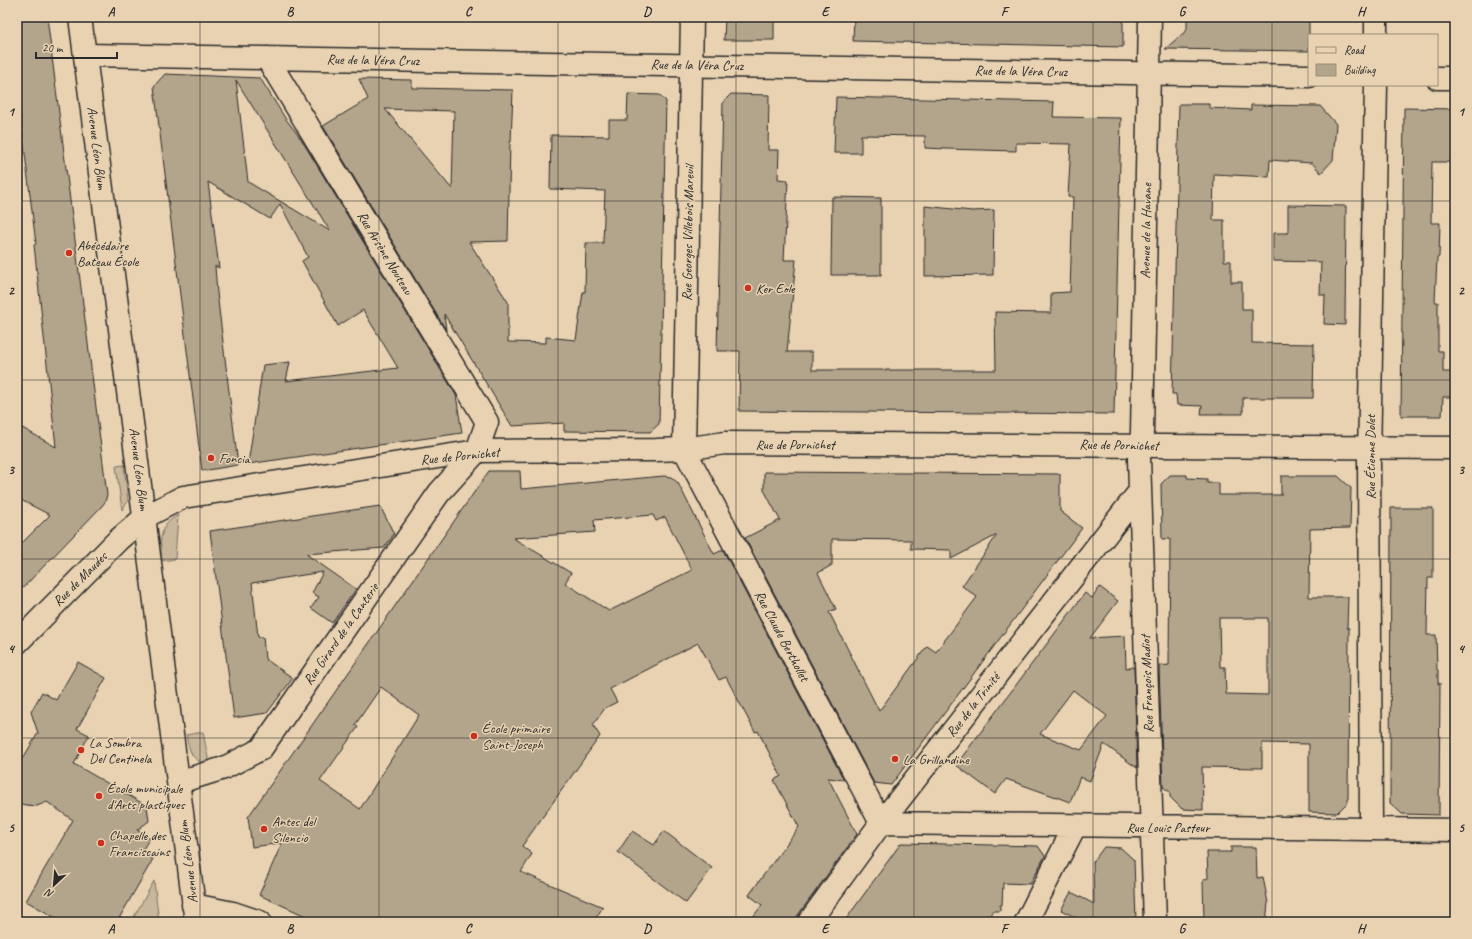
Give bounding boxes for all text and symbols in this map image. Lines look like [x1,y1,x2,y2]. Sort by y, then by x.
text: A [108,4,116,20]
text: B [287,4,295,20]
text: C [465,4,473,20]
text: D [643,4,652,20]
text: E [822,4,831,20]
text: F [1001,4,1010,20]
text: G [1179,4,1187,20]
text: H [1357,4,1367,20]
scale bar [36,34,117,60]
legend [1308,34,1438,86]
text: 20 m [42,40,64,56]
text: Road [1344,42,1366,58]
street label: Rue de la Véra Cruz [327,51,421,69]
street label: Rue de la Véra Cruz [651,56,745,74]
street label: Rue de la Véra Cruz [975,62,1069,80]
text: Building [1344,62,1376,78]
text: 1 [8,104,16,120]
text: 1 [1458,104,1466,120]
street label: Avenue Léon Blum [83,106,111,192]
street label: Rue Georges Villebois Mareuil [678,162,698,301]
street label: Avenue de la Havane [1137,182,1155,279]
street label: Rue Arsène Nouteau [353,208,417,298]
place label: Abécédaire Bateau École [77,237,140,270]
marker: Abécédaire Bateau École [64,248,74,258]
place label: Ker Eole [756,280,796,297]
text: 2 [8,283,15,299]
marker: Ker Eole [743,283,753,293]
text: 2 [1458,283,1465,299]
street label: Rue Étienne Dolet [1362,413,1379,500]
street label: Avenue Léon Blum [125,427,153,513]
street label: Rue de Pornichet [755,436,837,453]
street label: Rue de Pornichet [1079,436,1161,454]
street label: Rue de Pornichet [420,443,503,469]
place label: Foncia [219,450,251,467]
marker: Foncia [206,453,216,463]
text: 3 [8,462,15,478]
text: 3 [1458,462,1465,478]
street label: Rue de Maudes [49,547,112,610]
street label: Rue Girard de la Canterie [300,579,383,688]
street label: Rue Claude Berthollet [751,588,814,686]
street label: Rue François Madiot [1137,632,1157,733]
text: 4 [8,641,16,657]
text: 4 [1458,641,1466,657]
street label: Rue de la Trinité [943,667,1005,741]
place label: École primaire Saint-Joseph [482,720,551,753]
marker: École primaire Saint-Joseph [469,731,479,741]
place label: La Sombra Del Centinela [89,734,153,767]
marker: La Sombra Del Centinela [76,745,86,755]
place label: La Grillandine [903,751,970,768]
marker: La Grillandine [890,754,900,764]
place label: École municipale d'Arts plastiques [107,780,186,813]
marker: École municipale d'Arts plastiques [94,791,104,801]
place label: Antes del Silencio [272,813,318,846]
street label: Avenue Léon Blum [174,818,202,904]
street label: Rue Louis Pasteur [1126,819,1211,836]
text: 5 [8,820,15,836]
text: 5 [1458,820,1465,836]
marker: Antes del Silencio [259,824,269,834]
place label: Chapelle des Franciscains [109,827,171,860]
marker: Chapelle des Franciscains [96,838,106,848]
north arrow [34,865,74,905]
text: N [42,885,56,902]
text: A [108,921,116,937]
text: B [287,921,295,937]
text: C [465,921,473,937]
text: D [643,921,652,937]
text: E [822,921,831,937]
text: F [1001,921,1010,937]
text: G [1179,921,1187,937]
text: H [1357,921,1367,937]

